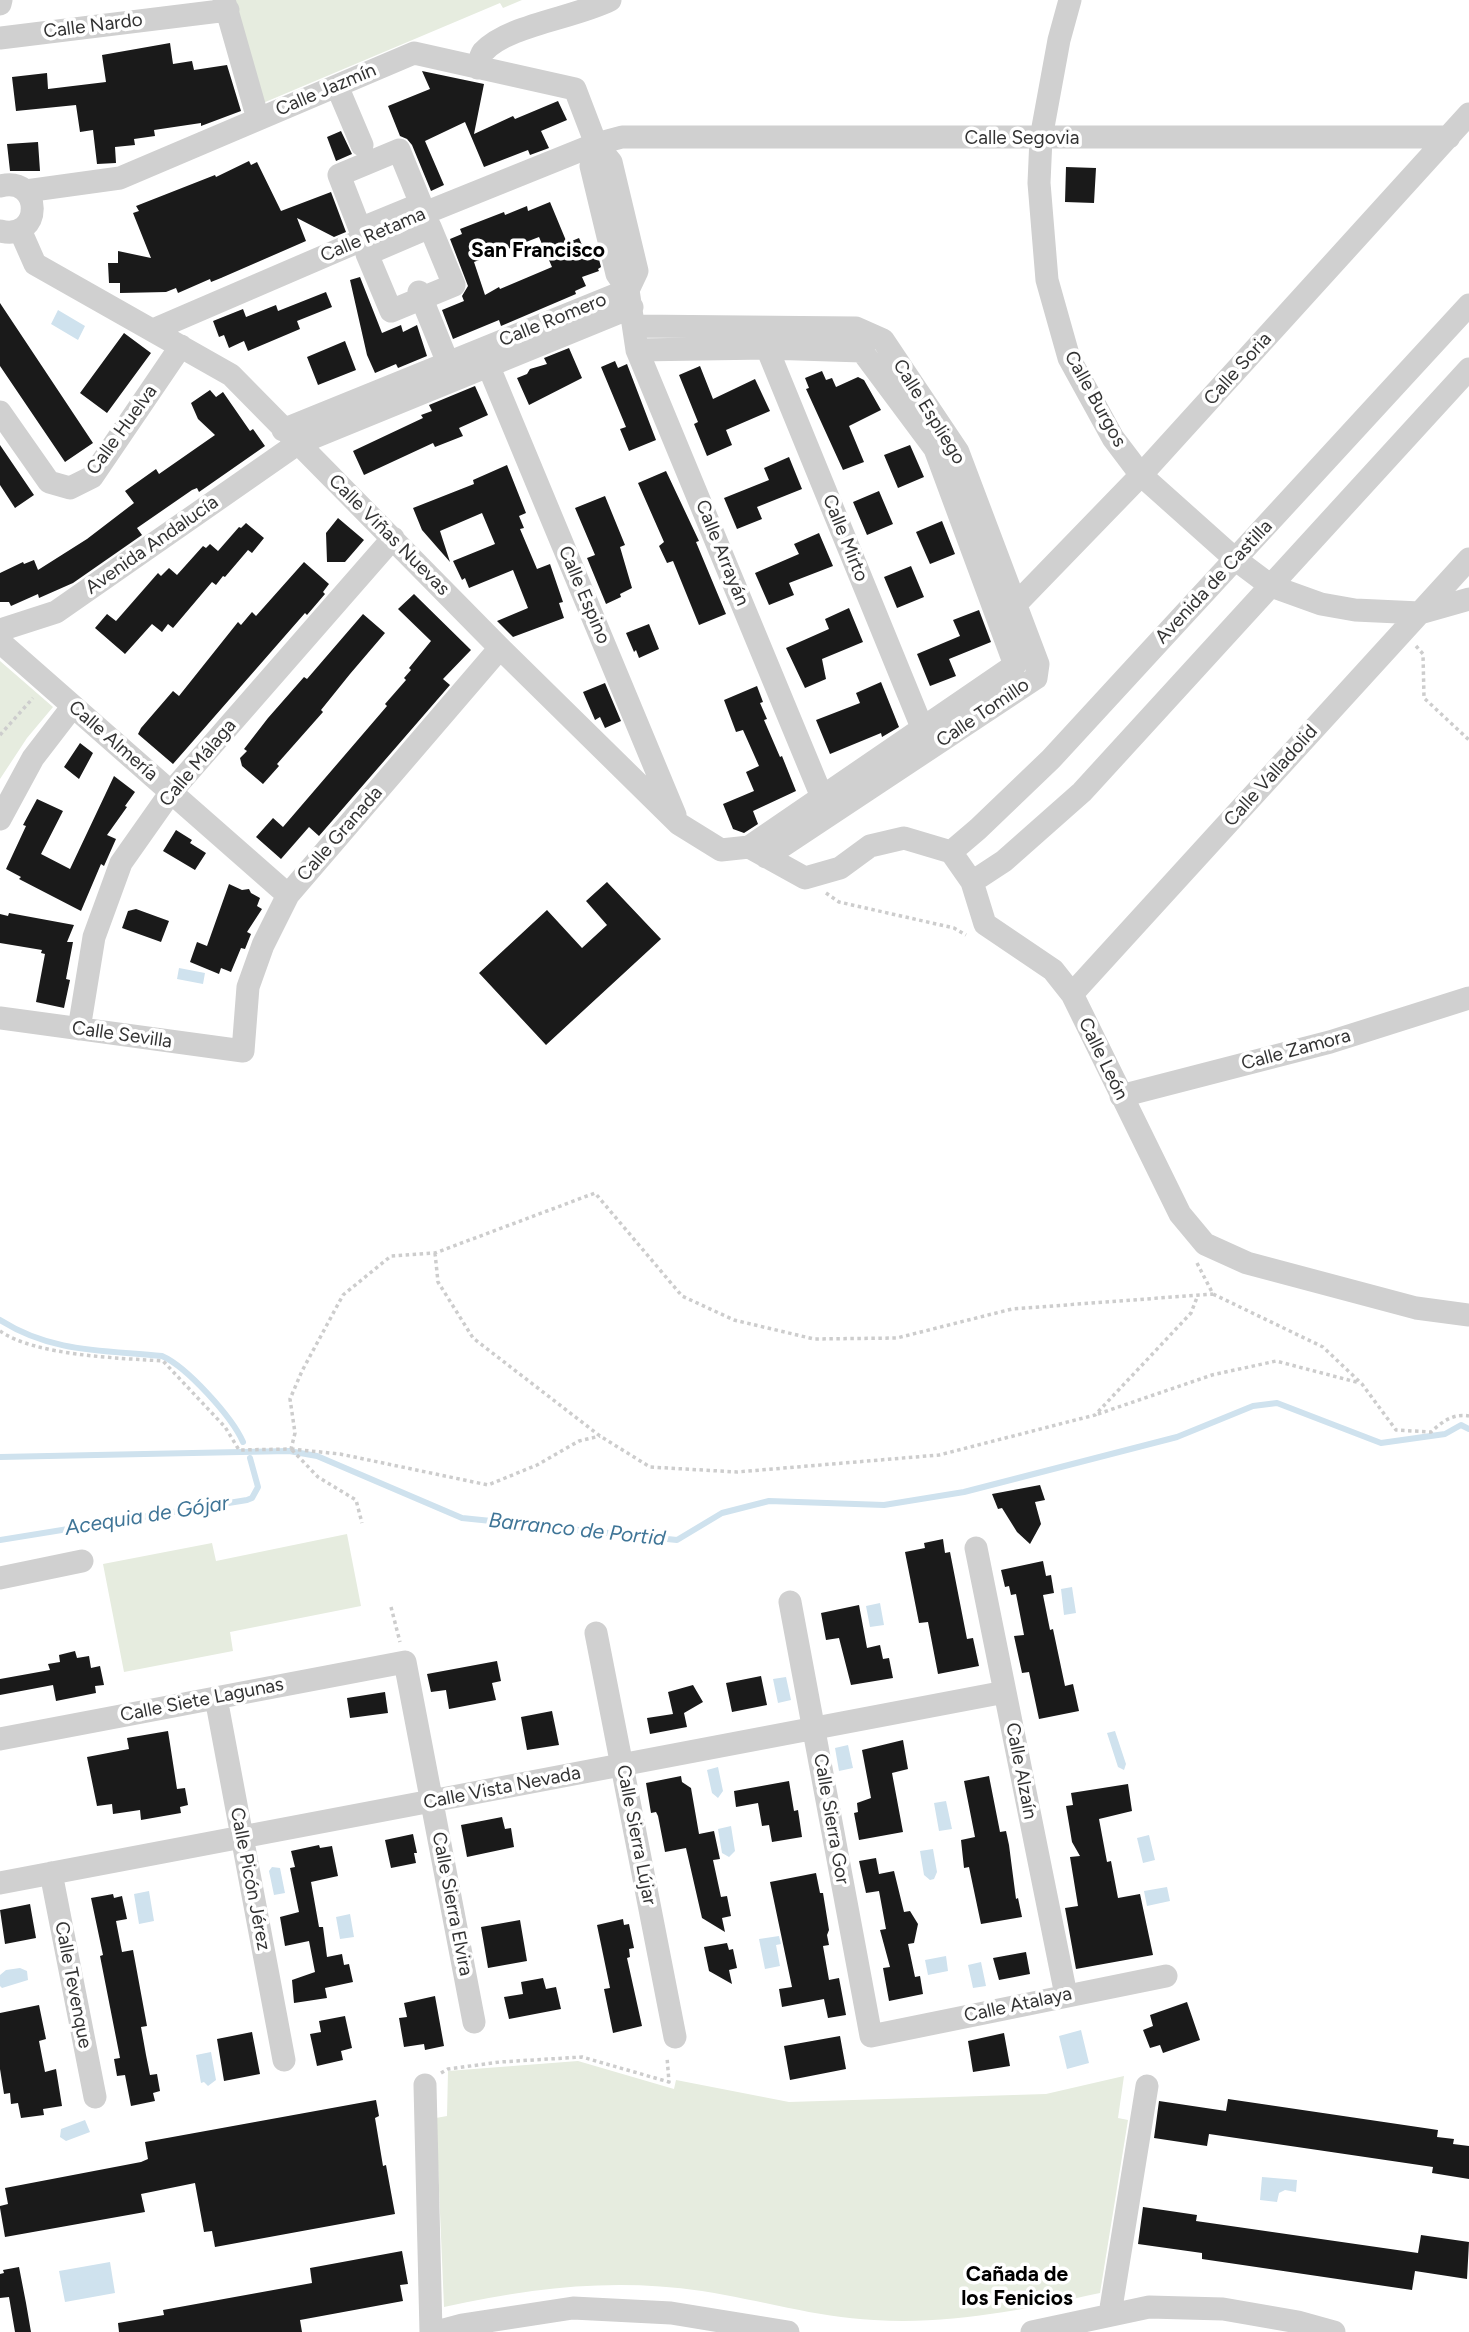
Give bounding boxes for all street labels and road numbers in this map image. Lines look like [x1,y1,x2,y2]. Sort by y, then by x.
street label: Calle Nardo [42,9,144,43]
street label: Calle Jazmín [272,59,380,121]
street label: Calle Segovia [965,127,1079,149]
street label: Calle Retama [317,203,429,267]
street label: Calle Romero [496,288,610,352]
street label: Calle Soria [1199,328,1277,410]
street label: Calle Burgos [1059,347,1131,451]
street label: Calle Espliego [888,355,970,469]
street label: Calle Huelva [82,381,162,479]
street label: Calle Viñas Nuevas [324,470,454,600]
street label: Avenida Andalucía [81,491,223,599]
street label: Calle Mirto [817,491,873,585]
street label: Calle Arrayán [690,497,754,609]
street label: Avenida de Castilla [1151,515,1277,649]
street label: Calle Espino [553,543,615,647]
street label: Calle Tomillo [932,674,1034,752]
street label: Calle Almería [64,696,162,786]
street label: Calle Málaga [155,715,241,811]
street label: Calle Valladolid [1219,720,1323,832]
street label: Calle Granada [293,782,387,886]
street label: Calle León [1073,1014,1133,1104]
street label: Calle Sevilla [70,1017,174,1053]
street label: Calle Zamora [1239,1024,1353,1076]
street label: Calle Siete Lagunas [118,1673,286,1727]
street label: Calle Alzaín [1000,1721,1042,1821]
street label: Calle Sierra Gor [808,1752,854,1886]
street label: Calle Vista Nevada [421,1762,583,1814]
street label: Calle Sierra Lújar [611,1763,661,1907]
street label: Calle Picón Jérez [225,1806,275,1952]
street label: Calle Sierra Elvira [427,1830,477,1978]
street label: Calle Tevenque [50,1920,96,2050]
street label: Calle Atalaya [962,1982,1074,2028]

